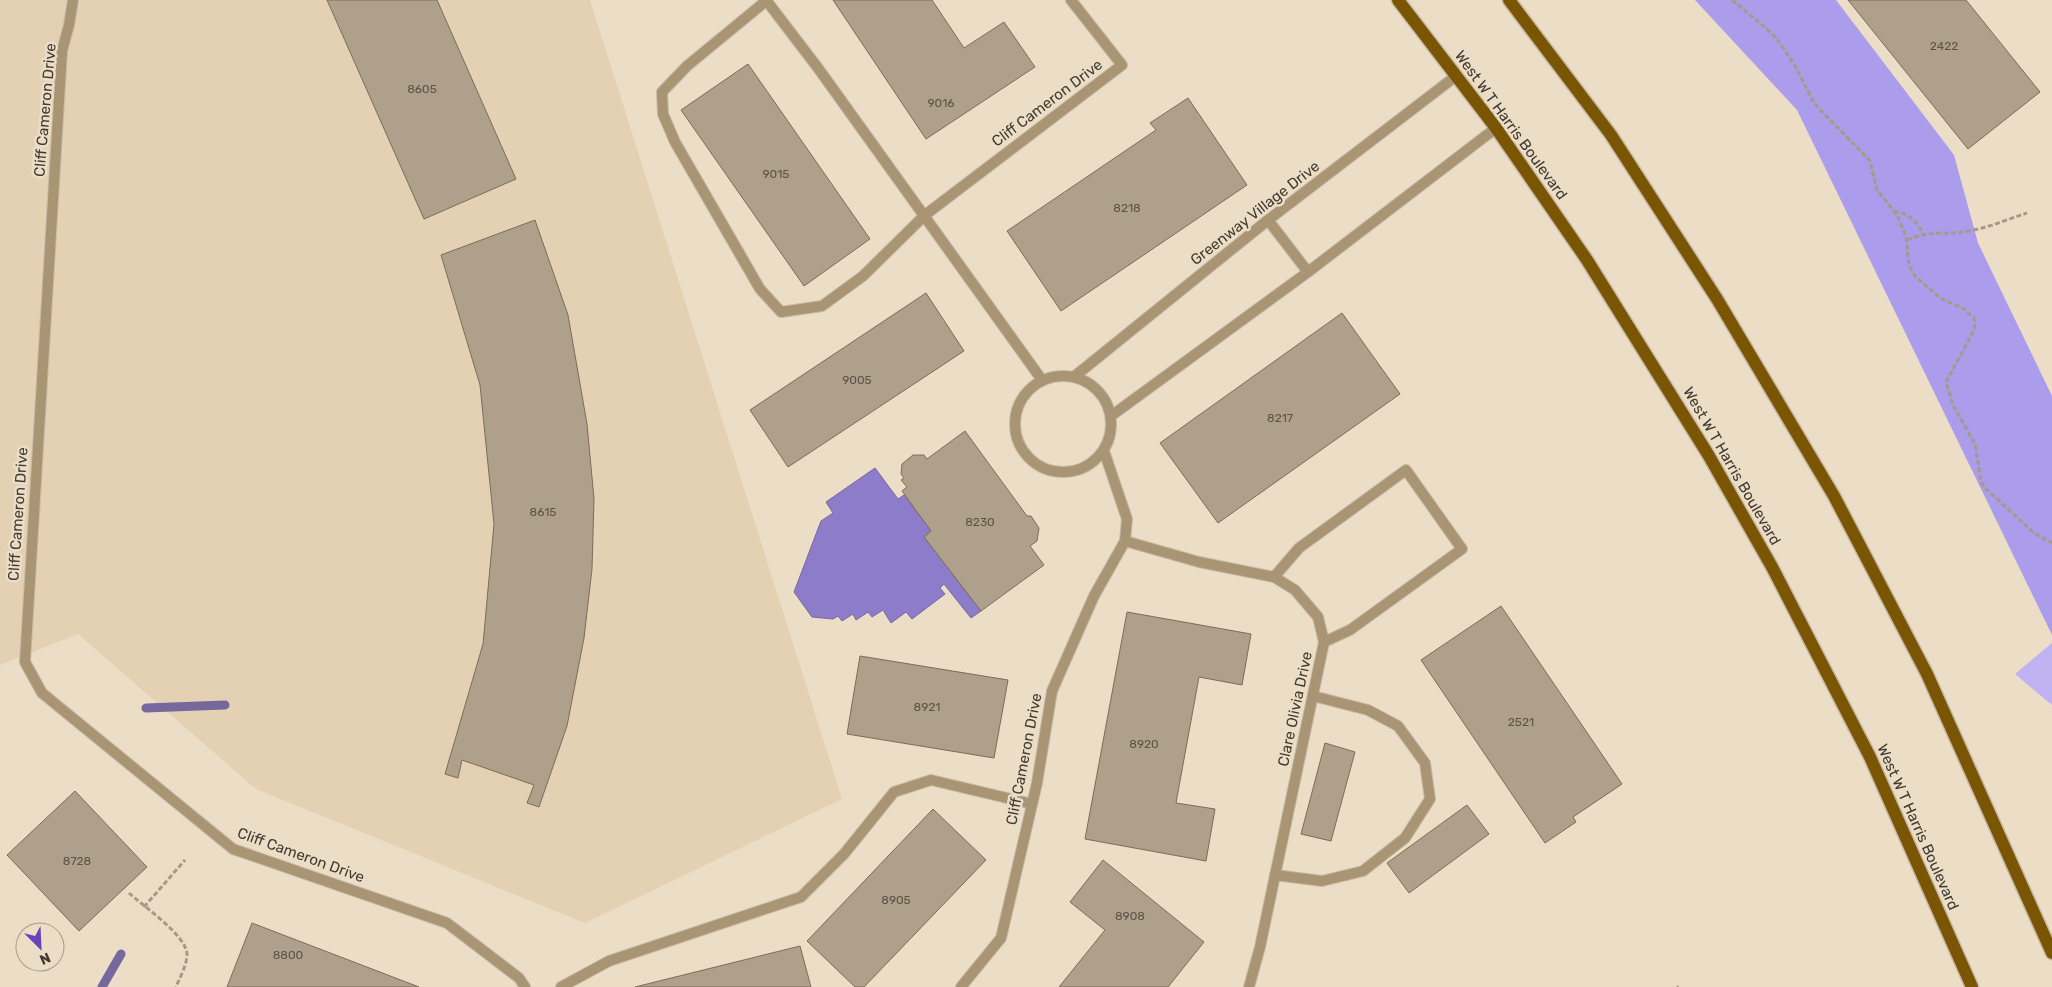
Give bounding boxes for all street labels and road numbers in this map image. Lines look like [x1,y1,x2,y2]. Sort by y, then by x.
street label: Cliff Cameron Drive [30,42,60,178]
street label: West W T Harris Boulevard [1451,47,1571,203]
street label: Cliff Cameron Drive [988,55,1106,151]
street label: Greenway Village Drive [1187,157,1323,269]
street label: West W T Harris Boulevard [1679,384,1785,548]
street label: Cliff Cameron Drive [4,447,32,581]
street label: Clare Olivia Drive [1274,650,1316,768]
street label: Cliff Cameron Drive [1002,692,1046,826]
street label: West W T Harris Boulevard [1873,741,1963,913]
street label: Cliff Cameron Drive [235,824,367,886]

